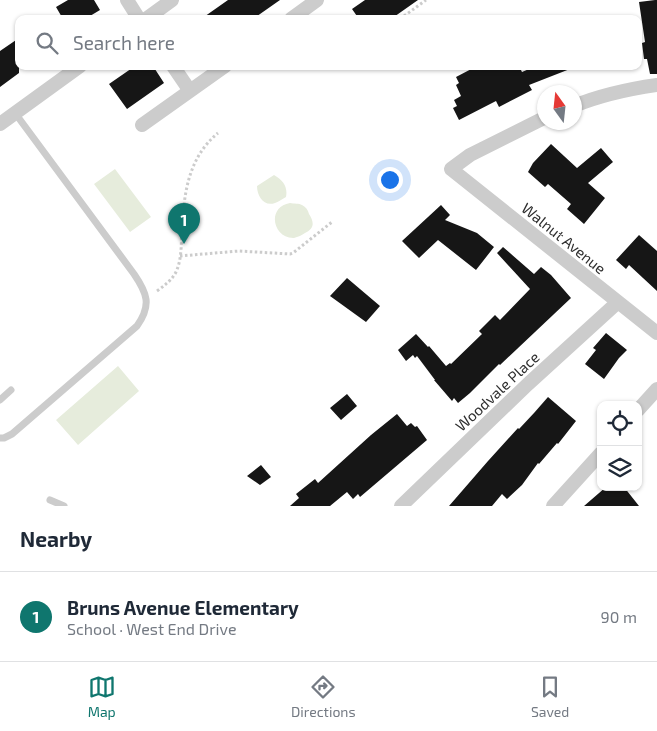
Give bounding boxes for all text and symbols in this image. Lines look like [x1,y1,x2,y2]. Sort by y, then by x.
search box [15,15,642,70]
icon: search [33,29,61,57]
text: Search here [73,31,175,54]
north arrow [537,85,582,130]
your location [377,167,403,193]
street label: Walnut Avenue [518,199,610,277]
pin: 1 [168,203,200,244]
street label: Woodvale Place [451,347,543,435]
map controls [597,401,642,491]
button: locate [597,401,642,446]
button: layers [597,446,642,491]
text: Nearby [20,526,92,551]
text: Bruns Avenue Elementary [67,596,299,619]
text: 1 [33,607,39,626]
text: 90 m [601,607,637,626]
text: School · West End Drive [67,619,237,638]
tab: Map [88,673,116,720]
tab: Directions [291,673,356,720]
tab: Saved [531,673,569,720]

